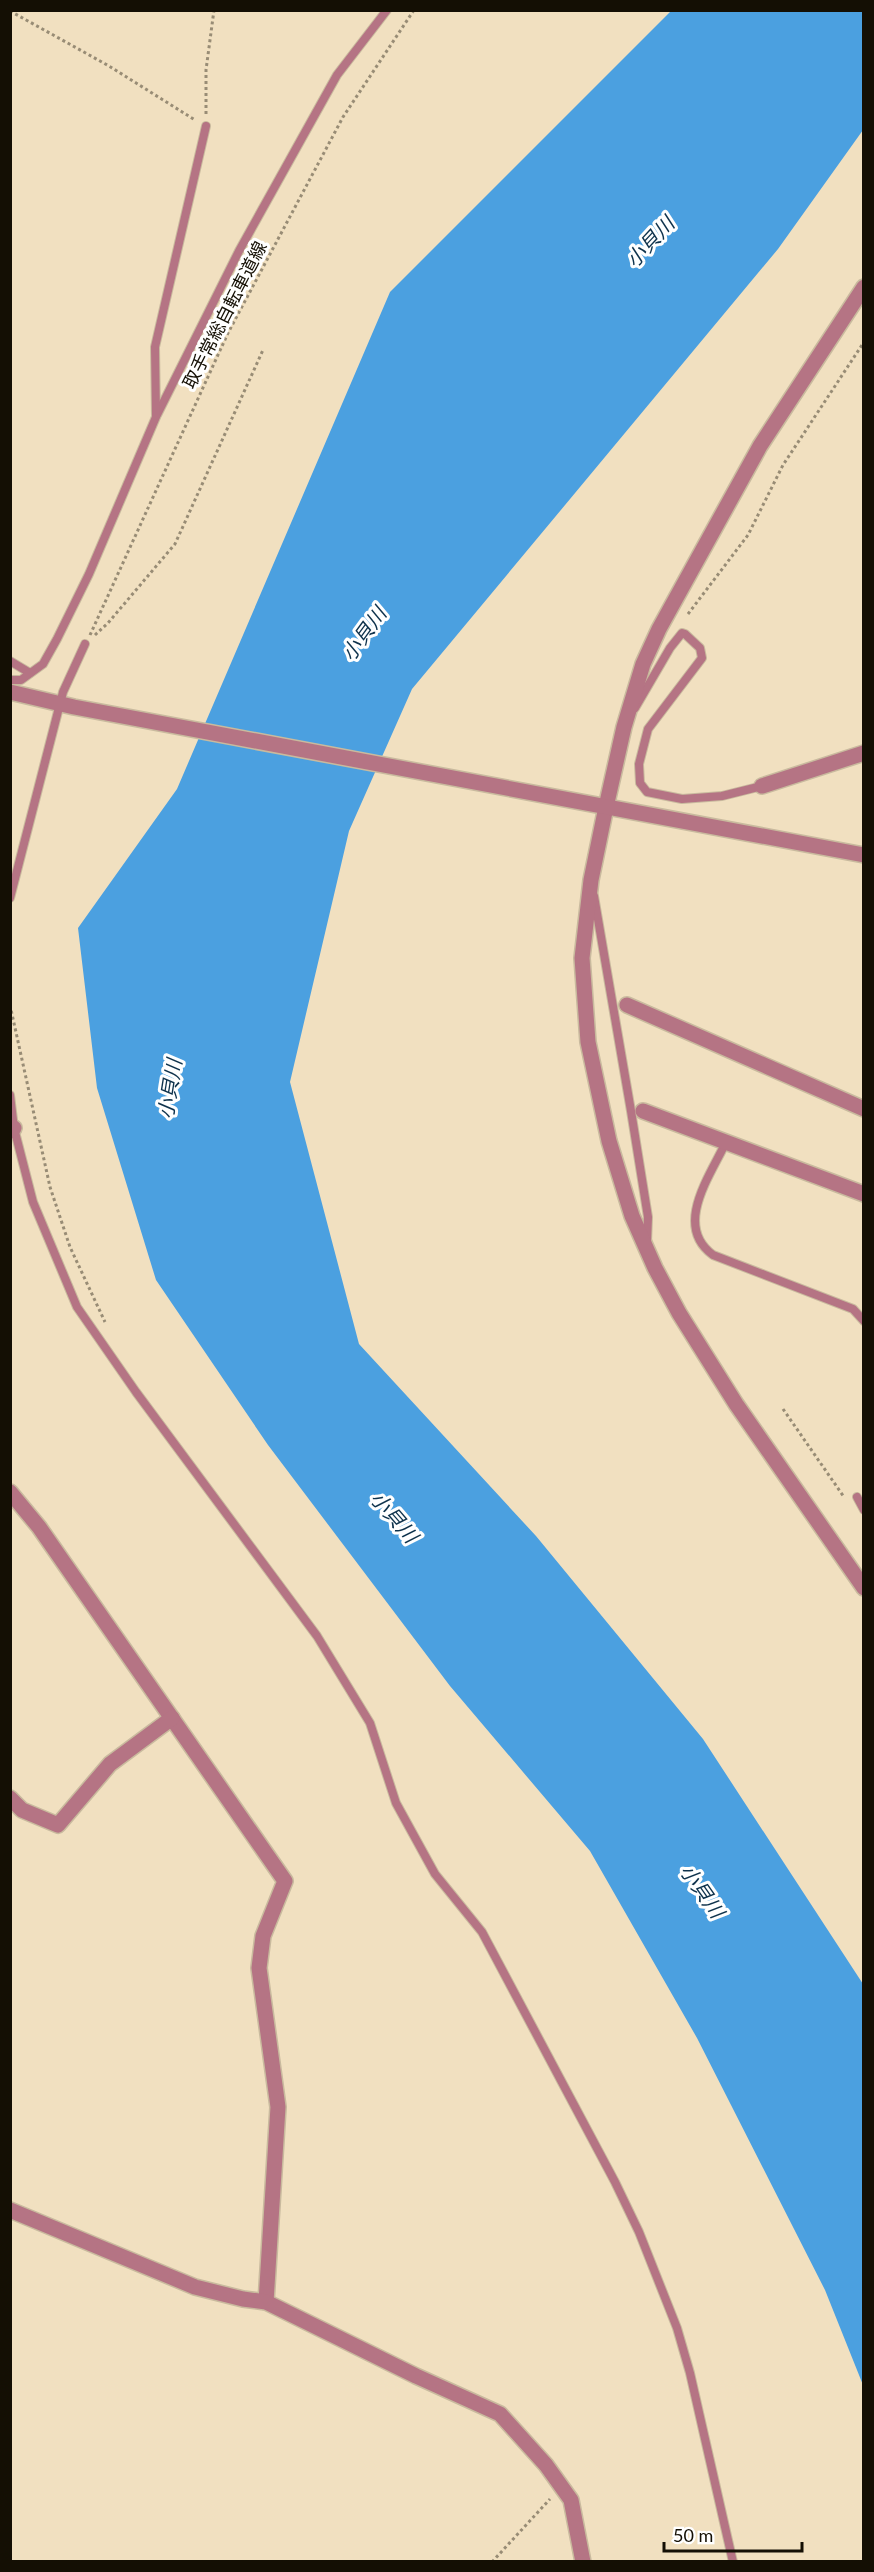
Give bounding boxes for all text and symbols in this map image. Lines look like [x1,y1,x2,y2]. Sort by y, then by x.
water label: 小貝川 [620,210,680,271]
street label: 取手常総自転車道線 [178,237,271,392]
water label: 小貝川 [336,600,392,665]
water label: 小貝川 [152,1055,186,1120]
water label: 小貝川 [366,1486,425,1548]
water label: 小貝川 [676,1859,731,1924]
scale bar [664,2515,802,2553]
text: 50 m [673,2524,713,2546]

